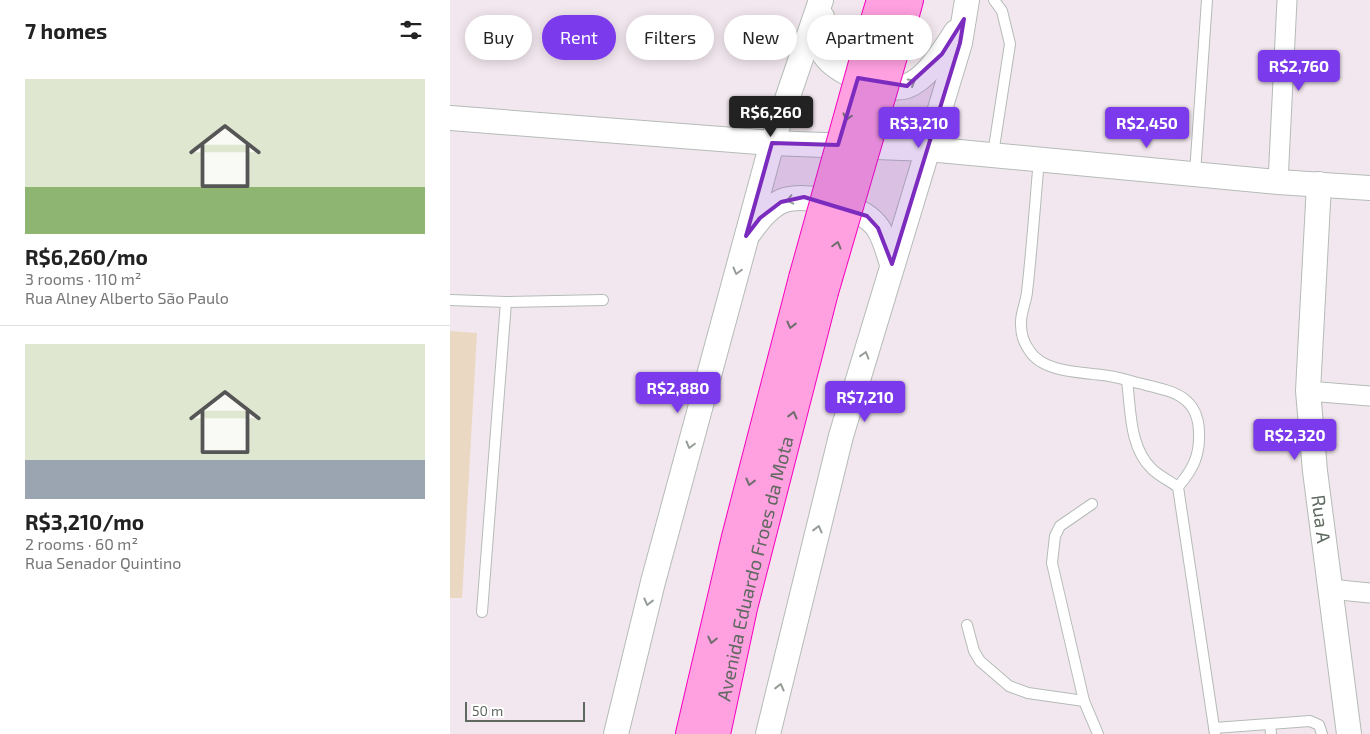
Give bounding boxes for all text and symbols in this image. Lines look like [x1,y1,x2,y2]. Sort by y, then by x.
chip: Buy [465,15,532,60]
chip: Rent [542,15,616,60]
chip: Filters [626,15,714,60]
chip: New [724,15,797,60]
chip: Apartment [807,15,932,60]
icon: filters [397,16,425,44]
text: 7 homes [25,18,107,43]
pin: R$2,760 [1253,49,1345,92]
text: R$2,760 [1269,56,1329,75]
one-way arrow [907,78,916,88]
pin: R$6,260 [725,96,817,138]
text: R$6,260 [740,102,802,121]
pin: R$3,210 [873,106,965,149]
pin: R$2,450 [1101,106,1193,149]
icon: home [180,111,270,201]
one-way arrow [842,113,852,121]
text: R$3,210 [890,113,948,132]
text: R$2,450 [1116,113,1178,132]
one-way arrow [785,194,794,205]
one-way arrow [832,241,842,249]
text: R$6,260/mo [25,244,148,269]
one-way arrow [732,267,743,276]
text: 3 rooms · 110 m² [25,269,142,288]
text: Rua Alney Alberto São Paulo [25,288,229,307]
one-way arrow [786,320,796,328]
one-way arrow [860,352,870,360]
pin: R$2,880 [632,372,724,414]
icon: home [180,377,270,467]
text: R$2,880 [647,378,709,397]
pin: R$7,210 [819,380,911,423]
text: R$7,210 [836,387,894,406]
one-way arrow [787,410,798,419]
pin: R$2,320 [1249,418,1341,461]
text: R$2,320 [1264,425,1326,444]
street label: Avenida Eduardo Froes da Mota [711,433,798,703]
one-way arrow [685,441,696,450]
one-way arrow [745,478,756,487]
street label: Rua A [1307,493,1336,545]
text: R$3,210/mo [25,509,144,534]
one-way arrow [812,524,823,533]
text: 2 rooms · 60 m² [25,534,138,553]
text: Rua Senador Quintino [25,553,181,572]
one-way arrow [643,598,654,607]
one-way arrow [707,636,718,645]
one-way arrow [774,683,784,691]
scale bar [465,699,585,722]
text: 50 m [472,702,503,719]

